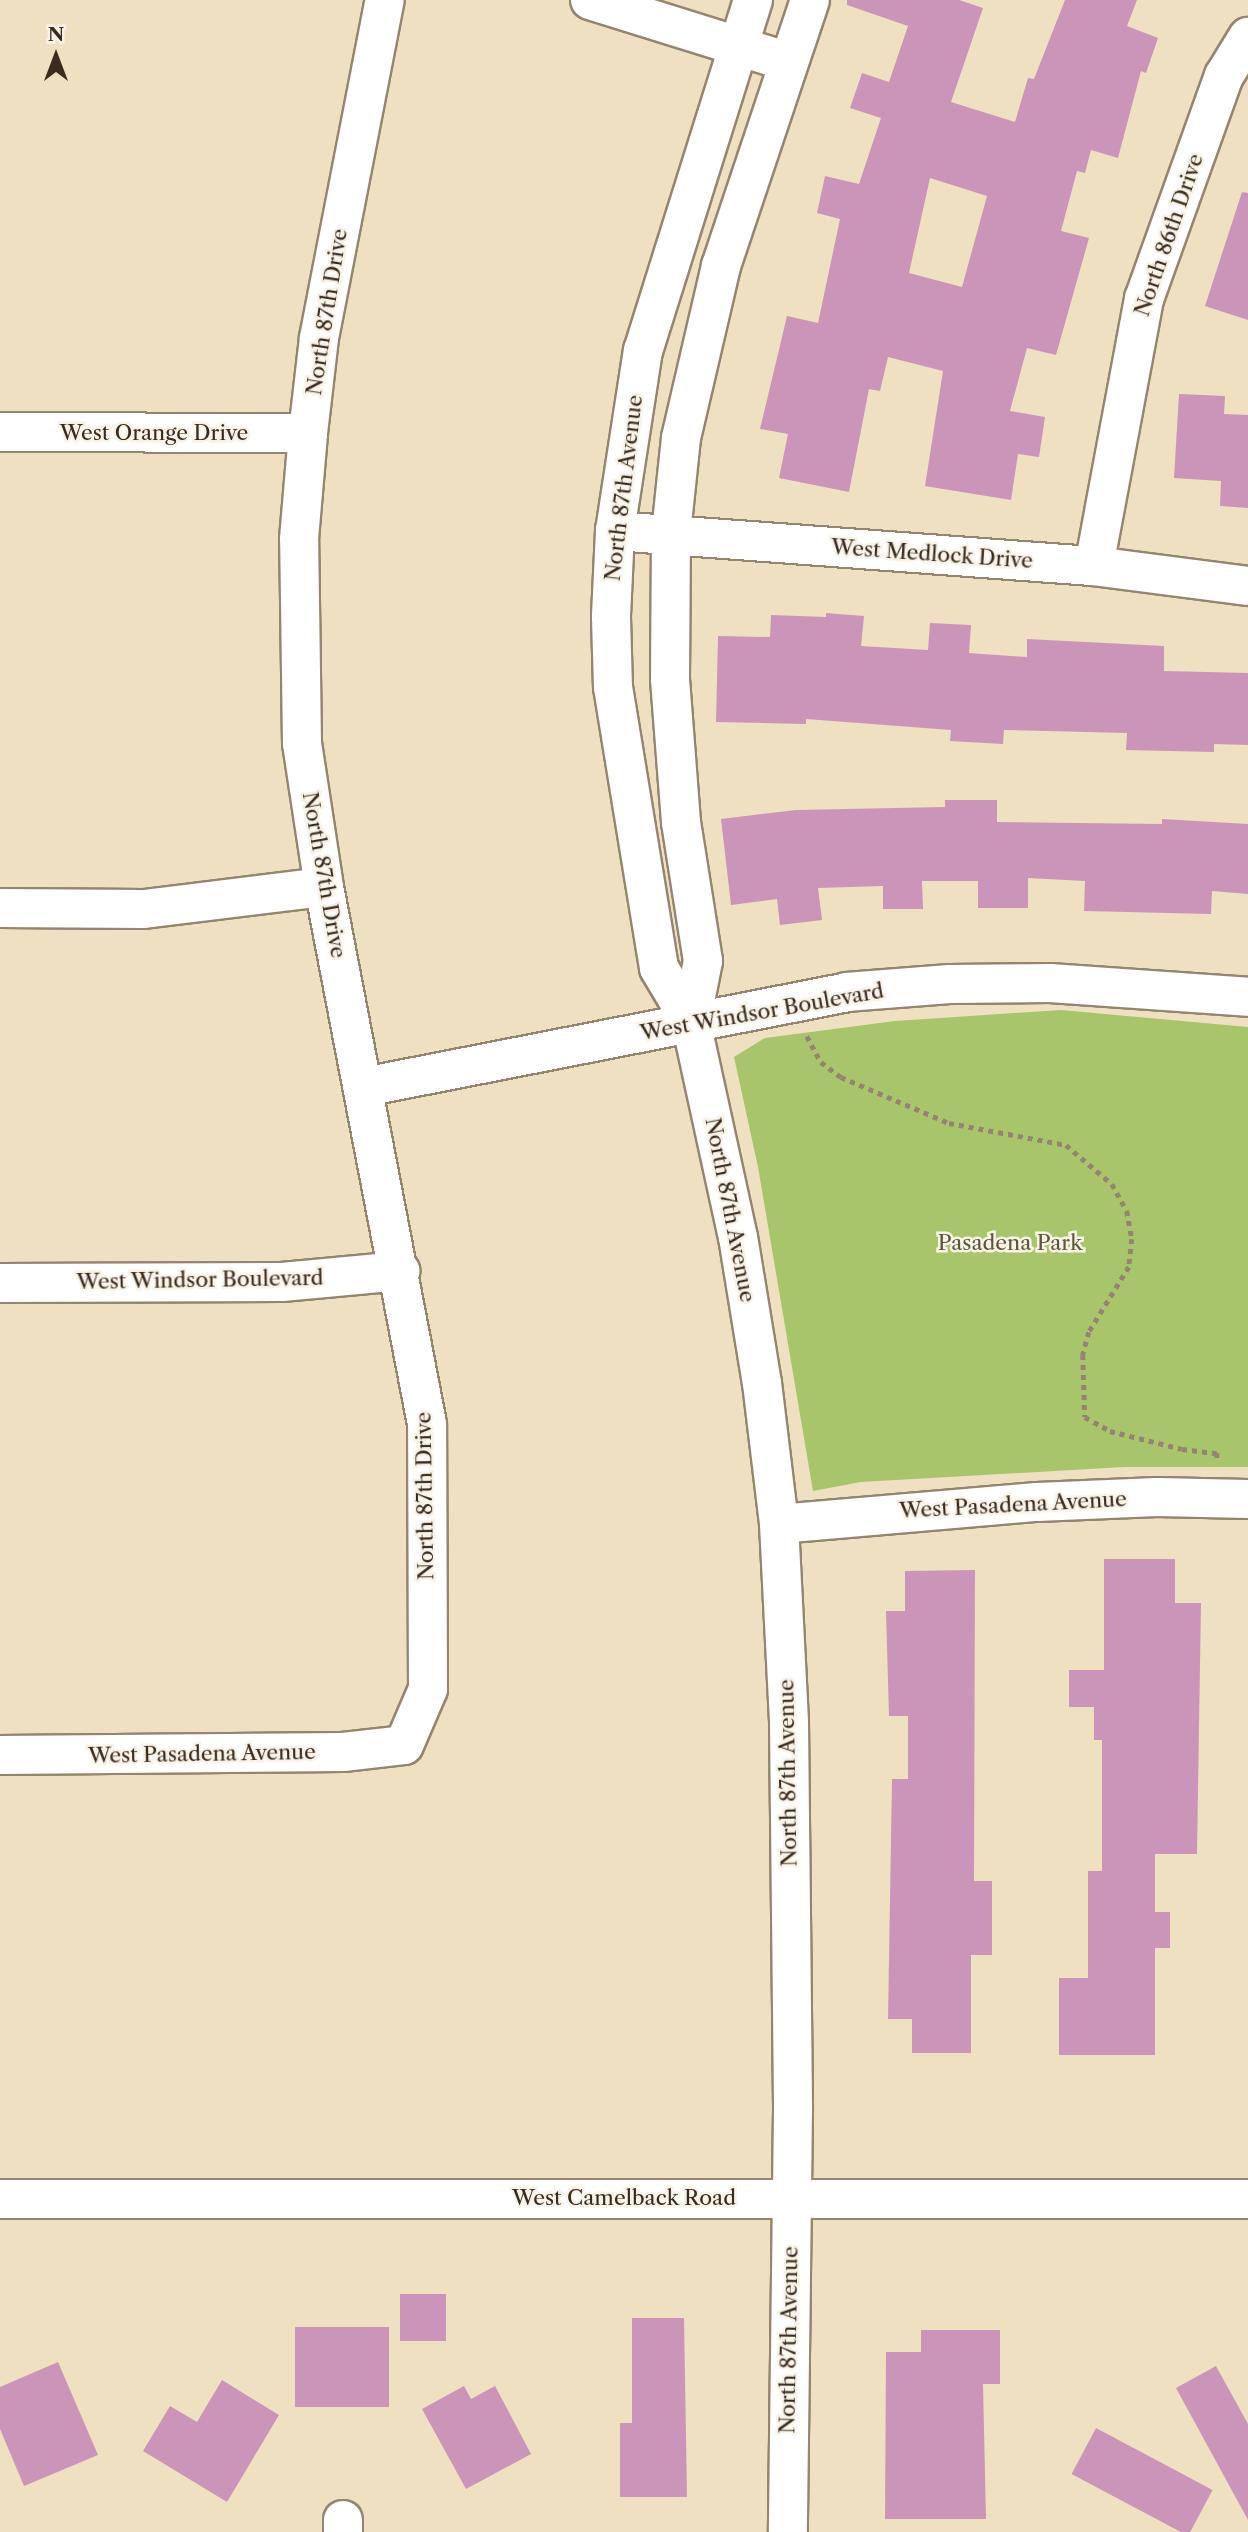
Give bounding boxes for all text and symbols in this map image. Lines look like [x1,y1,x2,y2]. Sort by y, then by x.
north arrow [21,21,91,91]
text: N [48,23,64,46]
street label: North 86th Drive [1129,150,1209,320]
street label: North 87th Drive [301,227,353,397]
street label: North 87th Avenue [600,393,648,583]
street label: West Orange Drive [60,420,248,446]
street label: West Medlock Drive [830,534,1034,574]
street label: North 87th Drive [297,790,351,960]
street label: West Windsor Boulevard [638,978,886,1046]
street label: North 87th Avenue [700,1115,760,1305]
park label: Pasadena Park [938,1230,1082,1256]
street label: West Windsor Boulevard [76,1265,324,1295]
street label: North 87th Drive [411,1412,439,1580]
street label: West Pasadena Avenue [898,1486,1128,1524]
street label: North 87th Avenue [774,1679,802,1867]
street label: West Pasadena Avenue [87,1739,317,1769]
street label: West Camelback Road [512,2185,736,2211]
street label: North 87th Avenue [775,2246,803,2434]

